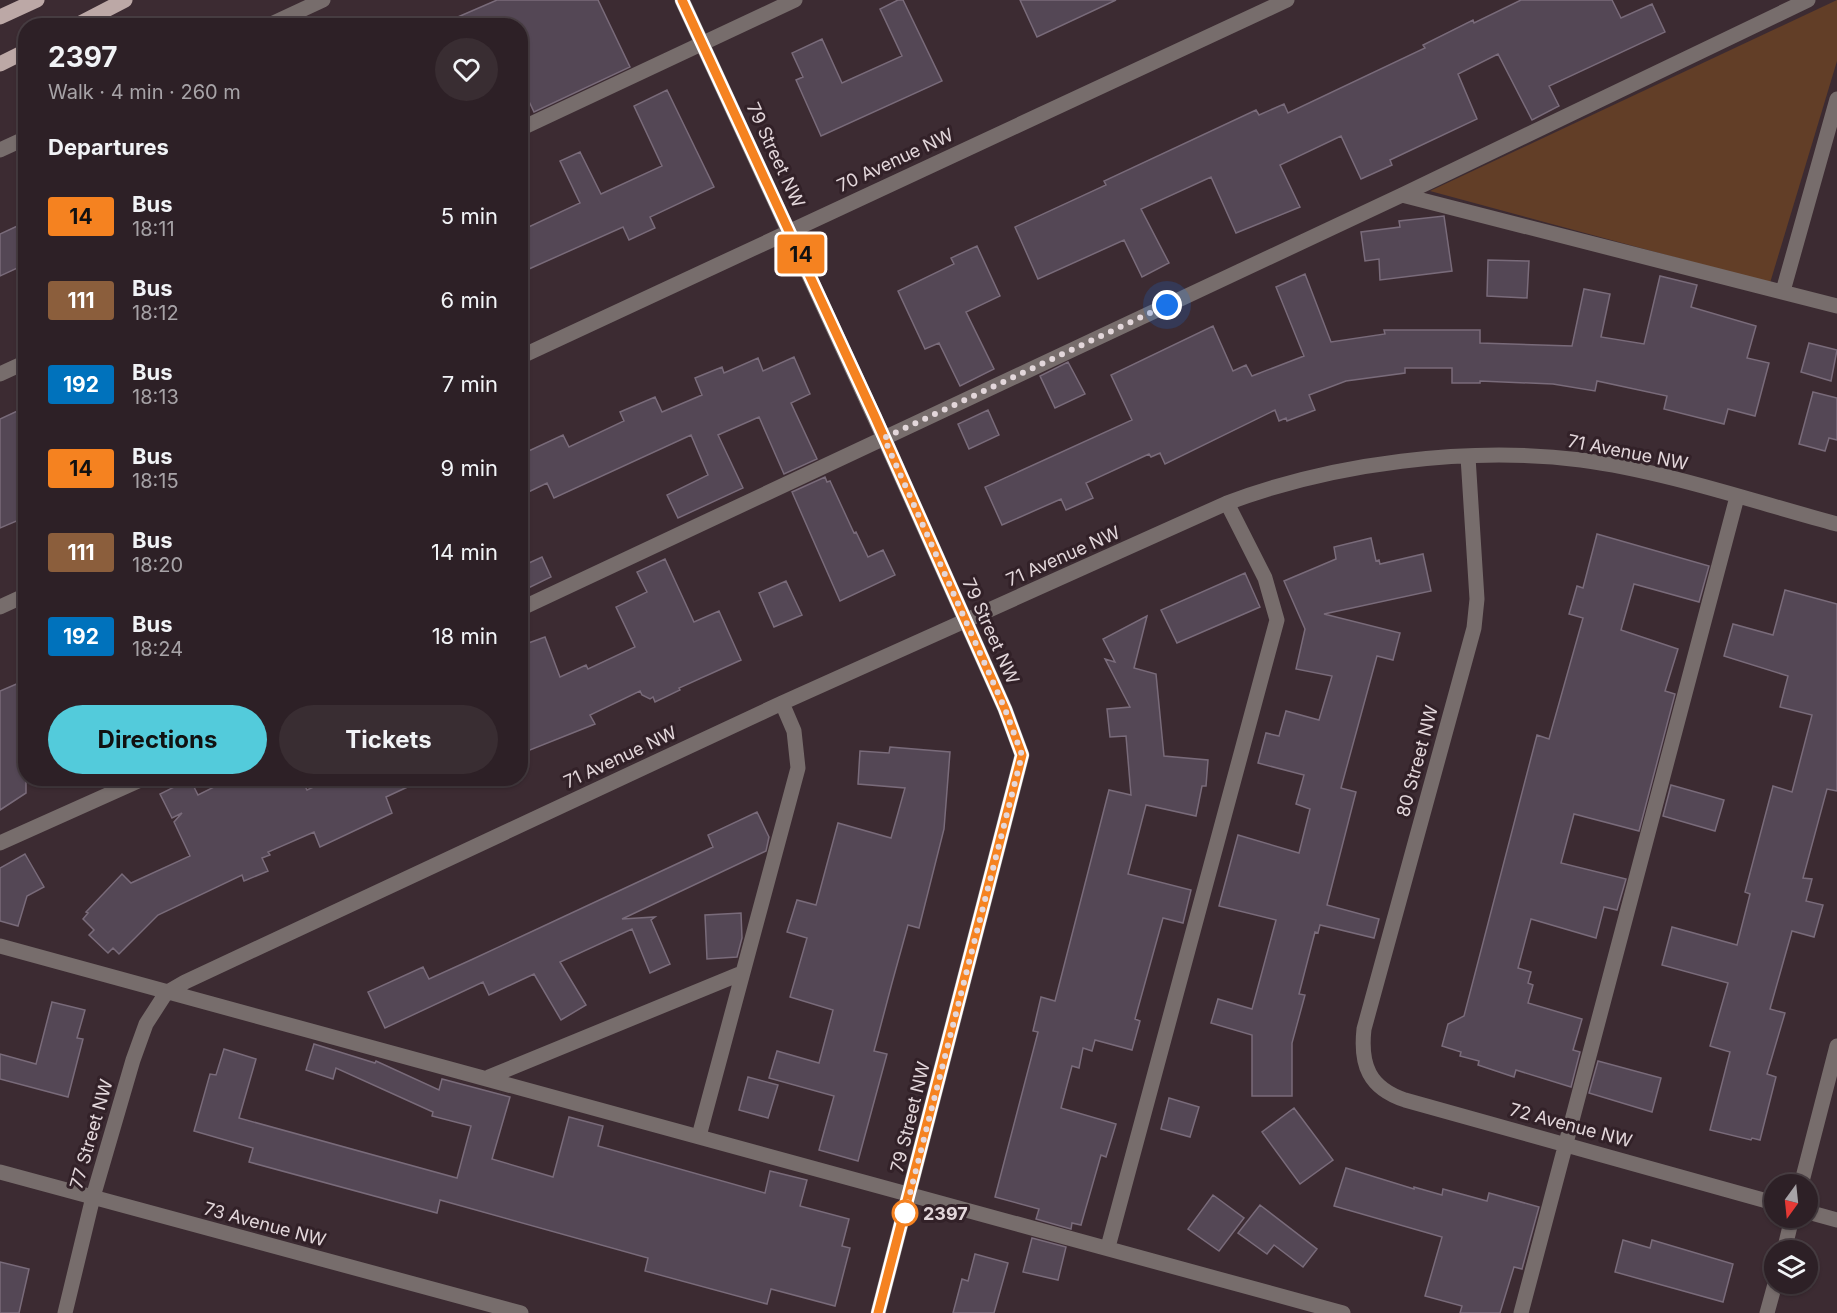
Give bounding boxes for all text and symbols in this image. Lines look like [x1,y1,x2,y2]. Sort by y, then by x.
button: heart [435,38,498,101]
text: 2397 [48,40,118,74]
text: Walk · 4 min · 260 m [48,80,241,104]
street label: 79 Street NW [743,99,810,211]
street label: 70 Avenue NW [834,124,957,196]
text: Departures [48,134,169,160]
text: Bus [132,191,173,217]
text: 5 min [441,203,498,229]
text: 14 [69,204,93,229]
text: 18:11 [132,217,175,241]
line badge: 14 [774,234,828,274]
text: 14 [789,242,813,267]
text: Bus [132,275,173,301]
text: 6 min [441,287,498,313]
text: 111 [67,288,95,313]
your location [1152,290,1182,320]
text: 18:12 [132,301,179,325]
text: Bus [132,359,173,385]
text: 7 min [442,371,498,397]
text: 192 [63,372,99,397]
text: 18:13 [132,385,179,409]
street label: 71 Avenue NW [1566,430,1690,474]
text: Bus [132,443,173,469]
text: 9 min [441,455,498,481]
text: 14 [69,456,93,481]
text: 18:15 [132,469,179,493]
street label: 71 Avenue NW [1003,521,1123,590]
text: Bus [132,527,173,553]
text: 14 min [431,539,498,565]
text: 111 [67,540,95,565]
text: 18:20 [132,553,183,577]
street label: 79 Street NW [958,575,1024,687]
text: Bus [132,611,173,637]
text: 18 min [432,623,498,649]
text: 192 [63,624,99,649]
text: 18:24 [132,637,183,661]
street label: 80 Street NW [1392,703,1442,819]
button: Directions [48,705,267,774]
button: Tickets [279,705,498,774]
street label: 71 Avenue NW [560,722,680,792]
street label: 79 Street NW [886,1059,934,1175]
street label: 77 Street NW [65,1077,117,1191]
street label: 72 Avenue NW [1508,1099,1635,1151]
north arrow [1764,1174,1818,1228]
map controls [1764,1174,1818,1294]
street label: 73 Avenue NW [202,1198,329,1250]
marker: 2397 [892,1200,918,1226]
place label: 2397 [923,1203,968,1224]
button: layers [1764,1240,1818,1294]

